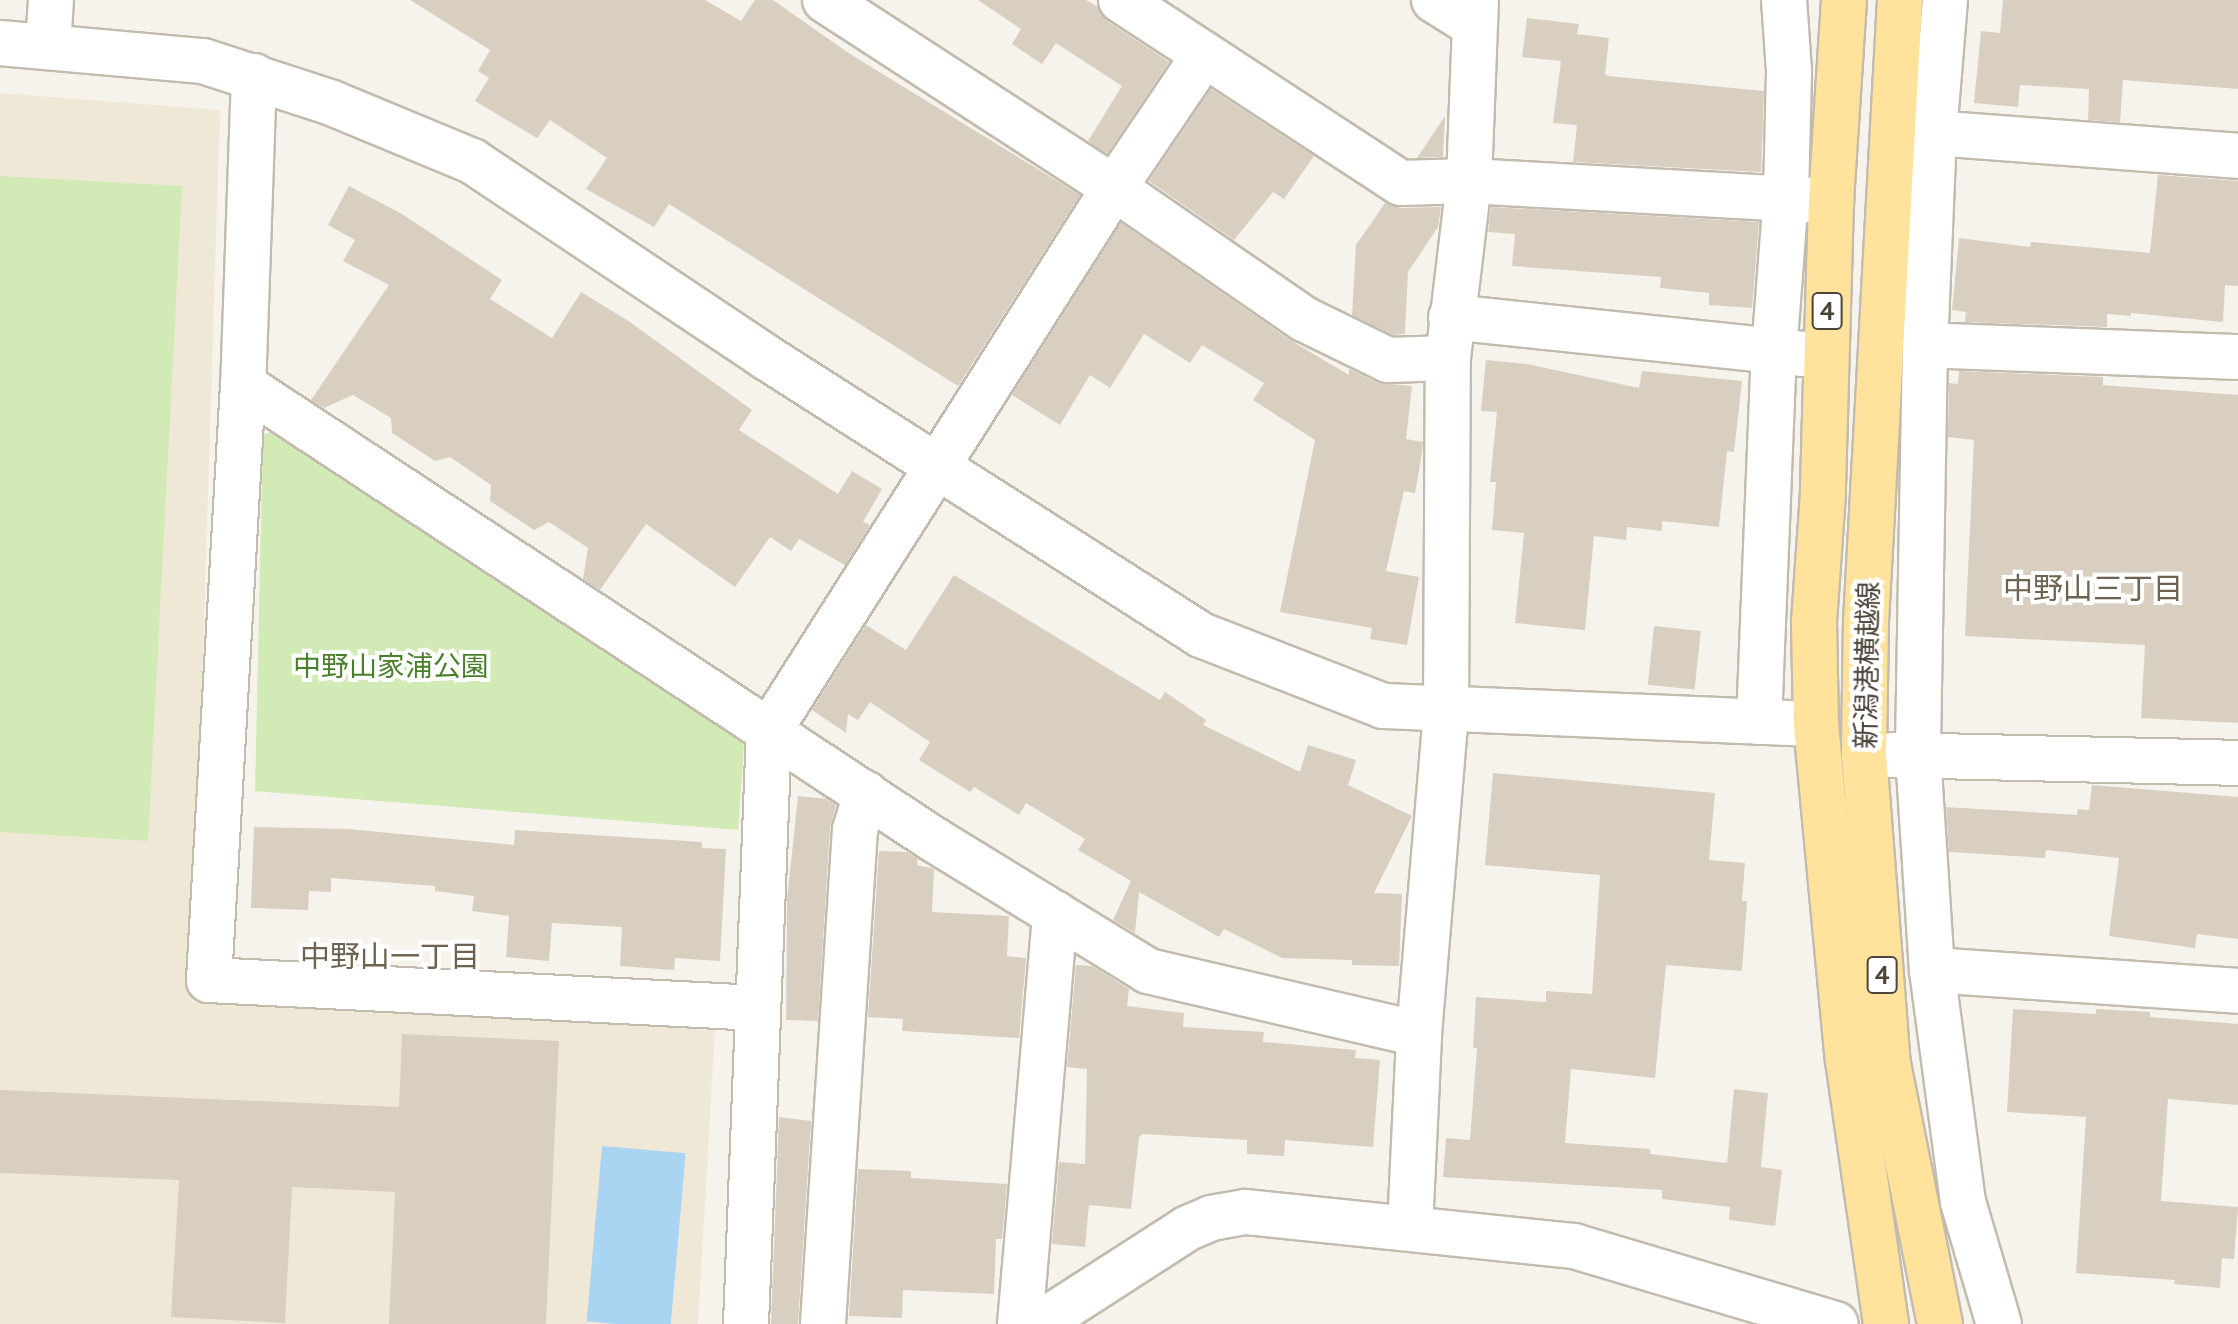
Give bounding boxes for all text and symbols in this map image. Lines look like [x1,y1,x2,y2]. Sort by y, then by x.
road number: 4 [1811,289,1843,333]
district label: 中野山三丁目 [2003,570,2183,606]
street label: 新潟港横越線 [1849,581,1885,749]
park label: 中野山家浦公園 [293,649,489,683]
district label: 中野山一丁目 [300,938,480,974]
road number: 4 [1866,953,1898,997]

